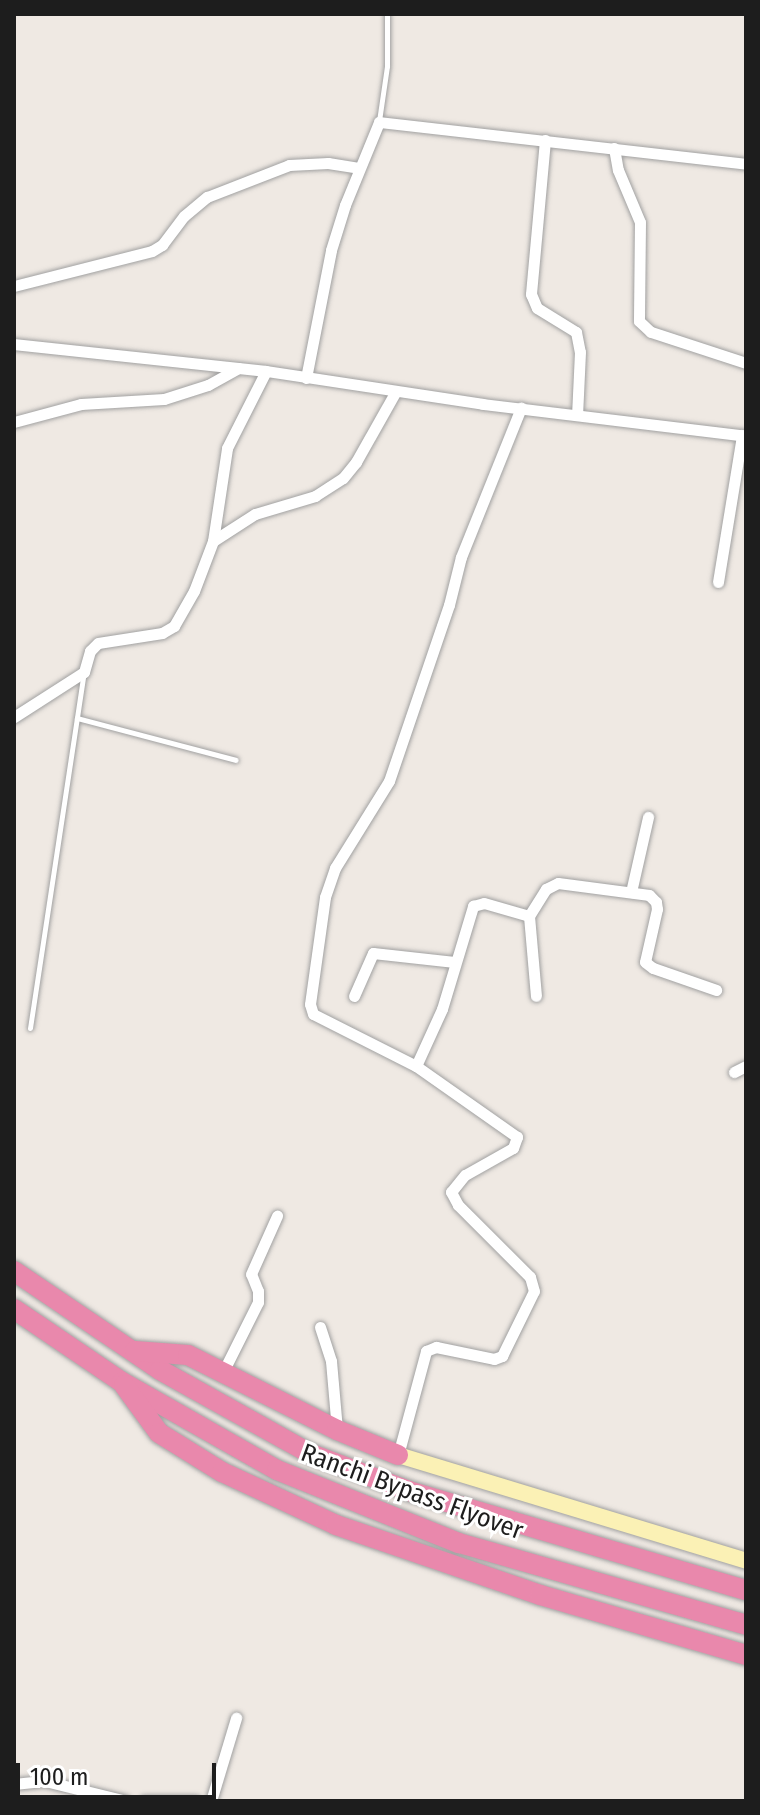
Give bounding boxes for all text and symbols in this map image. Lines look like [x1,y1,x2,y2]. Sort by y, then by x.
street label: Ranchi Bypass Flyover [297,1437,527,1547]
scale bar [20,1747,220,1797]
text: 100 m [30,1763,88,1791]

